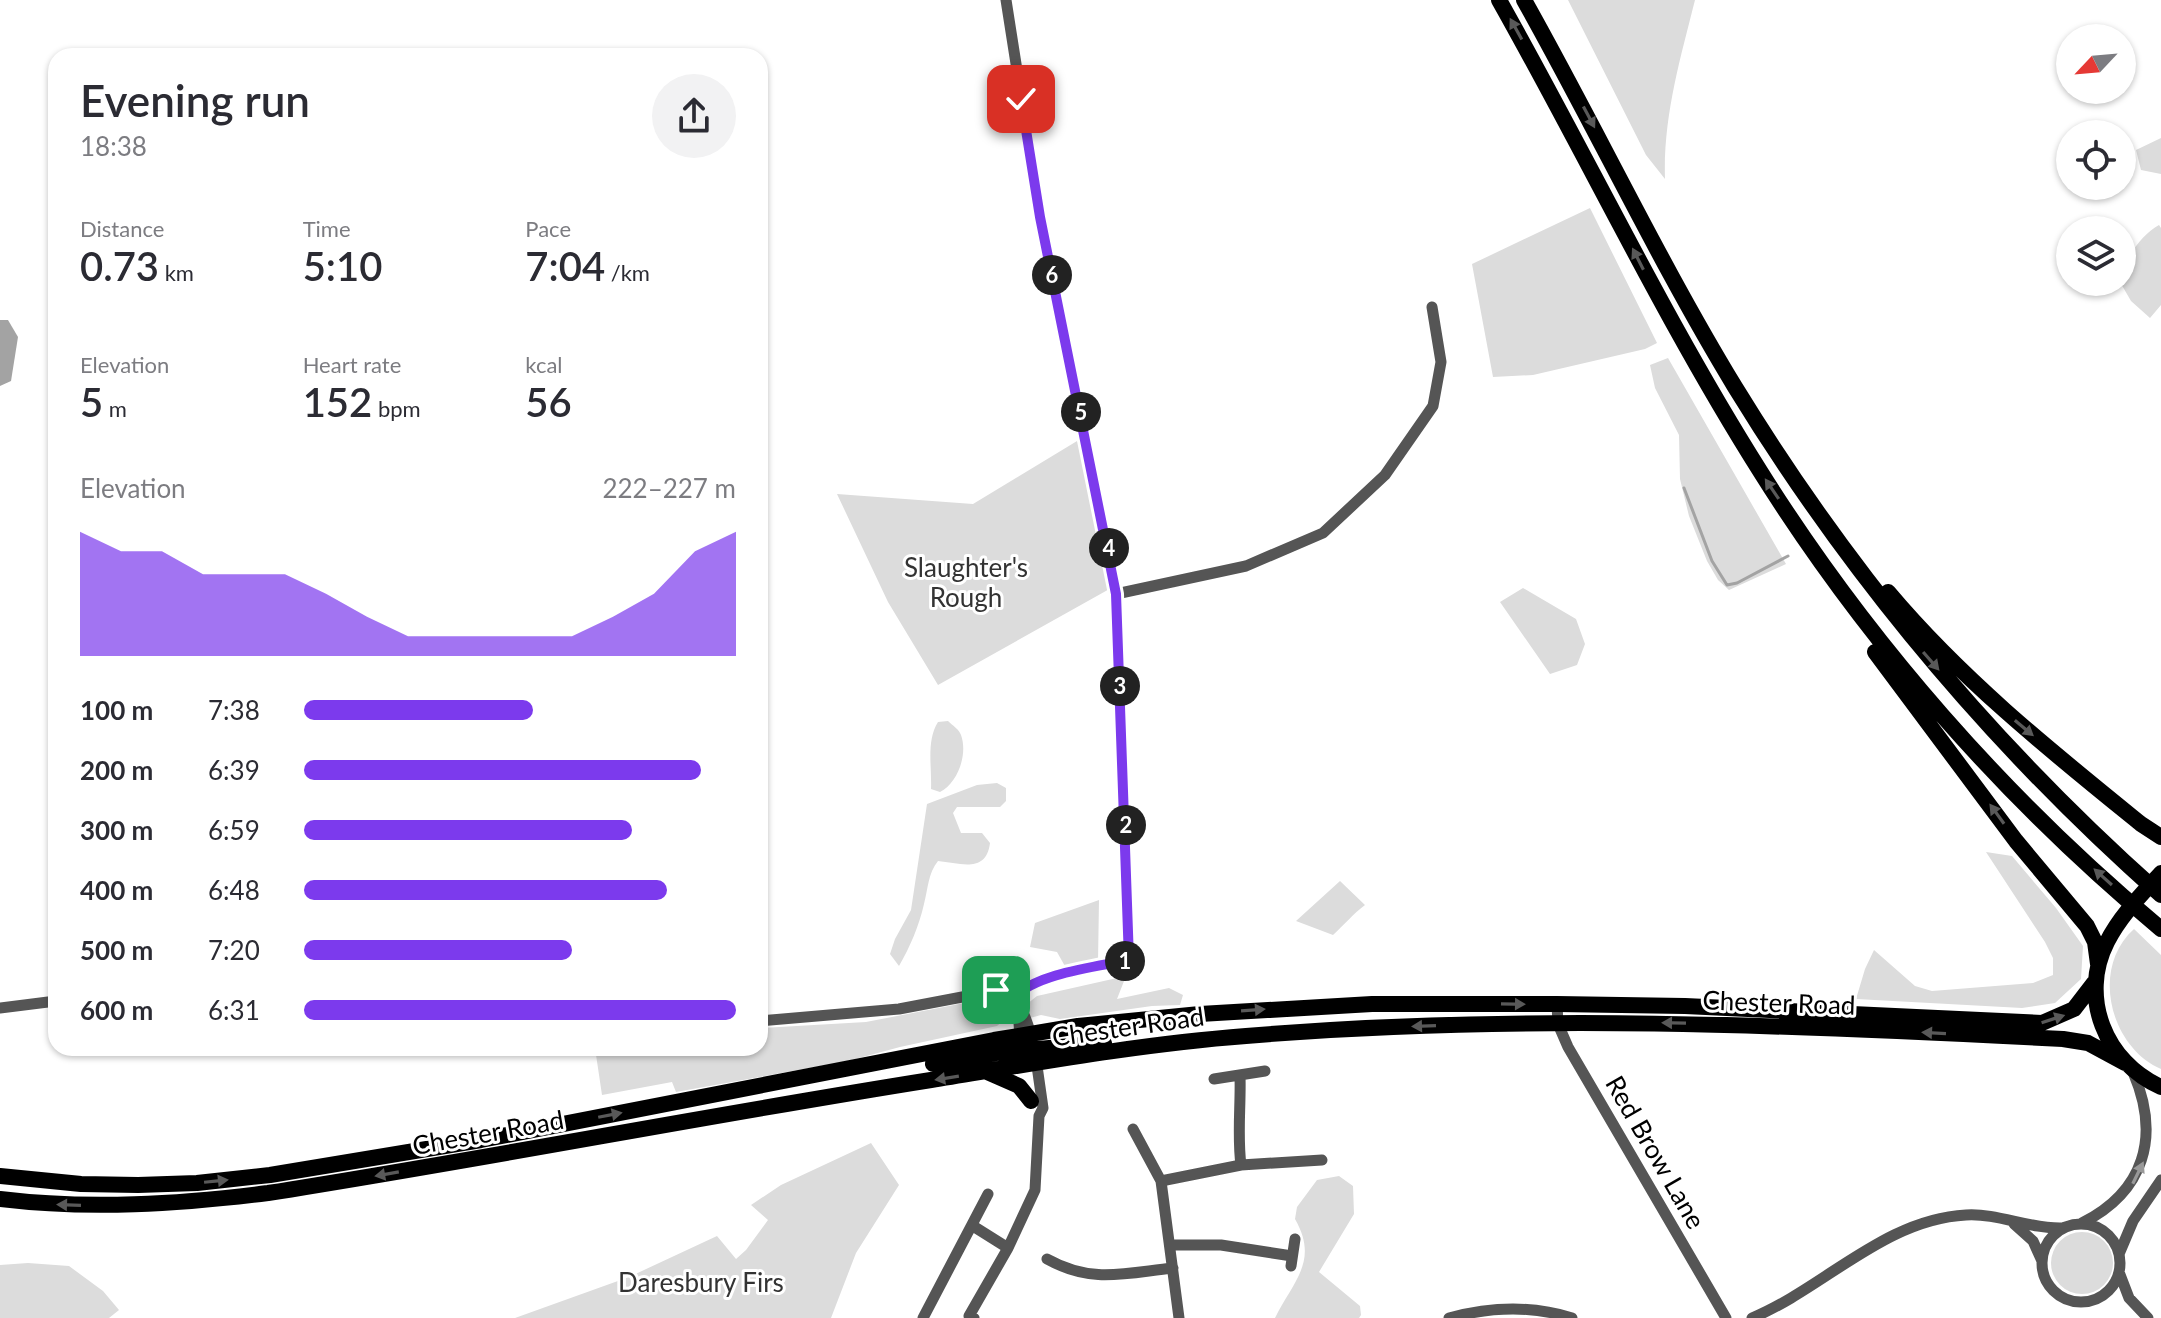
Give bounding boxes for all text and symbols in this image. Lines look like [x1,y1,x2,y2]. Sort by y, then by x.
one-way arrow [1509,18,1523,40]
north arrow [2056,24,2136,104]
map controls [2056,24,2136,296]
pin [987,65,1055,133]
text: Evening run [80,74,310,126]
button: share [652,74,736,158]
icon: check [999,77,1043,121]
one-way arrow [1583,106,1596,129]
button: locate [2056,120,2136,200]
text: 18:38 [80,130,147,162]
text: Distance [80,215,164,242]
text: Time [303,215,351,242]
text: Pace [525,215,571,242]
button: layers [2056,216,2136,296]
text: 0.73 [80,242,159,290]
text: 5:10 [303,242,382,290]
text: 7:04 [525,242,605,290]
one-way arrow [1631,247,1645,270]
pin: 6 [1032,255,1072,295]
text: km [159,259,194,286]
text: /km [605,259,650,286]
text: 6 [1046,261,1058,288]
text: Elevation [80,351,169,378]
text: Heart rate [303,351,401,378]
text: kcal [525,351,563,378]
text: 5 [80,378,103,426]
text: 152 [303,378,372,426]
text: 56 [525,378,572,426]
pin: 5 [1061,392,1101,432]
text: m [103,395,127,422]
text: bpm [372,395,421,422]
text: 5 [1075,398,1087,425]
text: Elevation [80,472,186,504]
text: 222–227 m [602,472,736,504]
one-way arrow [1764,478,1779,499]
pin: 4 [1089,528,1129,568]
text: 4 [1103,534,1115,561]
park label: Slaughter's Rough [904,551,1028,613]
one-way arrow [1922,651,1939,671]
pin: 3 [1100,666,1140,706]
text: 3 [1114,672,1126,699]
text: 100 m [80,694,153,726]
text: 7:38 [208,694,260,726]
one-way arrow [2014,719,2034,736]
text: 200 m [80,754,153,786]
text: 6:39 [208,754,260,786]
one-way arrow [1990,803,2005,824]
pin: 2 [1106,805,1146,845]
text: 2 [1120,811,1132,838]
text: 300 m [80,814,153,846]
text: 6:59 [208,814,260,846]
one-way arrow [2093,869,2112,887]
text: 400 m [80,874,153,906]
text: 6:48 [208,874,260,906]
text: 500 m [80,934,153,966]
text: 7:20 [208,934,260,966]
pin: 1 [1105,941,1145,981]
text: 1 [1119,947,1131,974]
pin [962,956,1030,1024]
icon: arrive [974,968,1018,1012]
street label: Chester Road [1702,983,1856,1021]
text: 600 m [80,994,153,1026]
text: 6:31 [208,994,260,1026]
one-way arrow [1501,998,1526,1010]
street label: Chester Road [1050,1000,1206,1052]
one-way arrow [1241,1003,1266,1016]
one-way arrow [2041,1012,2065,1025]
one-way arrow [1661,1017,1686,1029]
one-way arrow [1411,1020,1436,1033]
one-way arrow [1921,1026,1946,1039]
street label: Red Brow Lane [1599,1070,1713,1234]
one-way arrow [934,1072,959,1084]
street label: Chester Road [410,1103,566,1161]
one-way arrow [598,1109,623,1121]
one-way arrow [2131,1161,2144,1184]
one-way arrow [375,1168,400,1181]
one-way arrow [204,1174,229,1187]
one-way arrow [56,1198,81,1211]
park label: Daresbury Firs [618,1266,784,1298]

